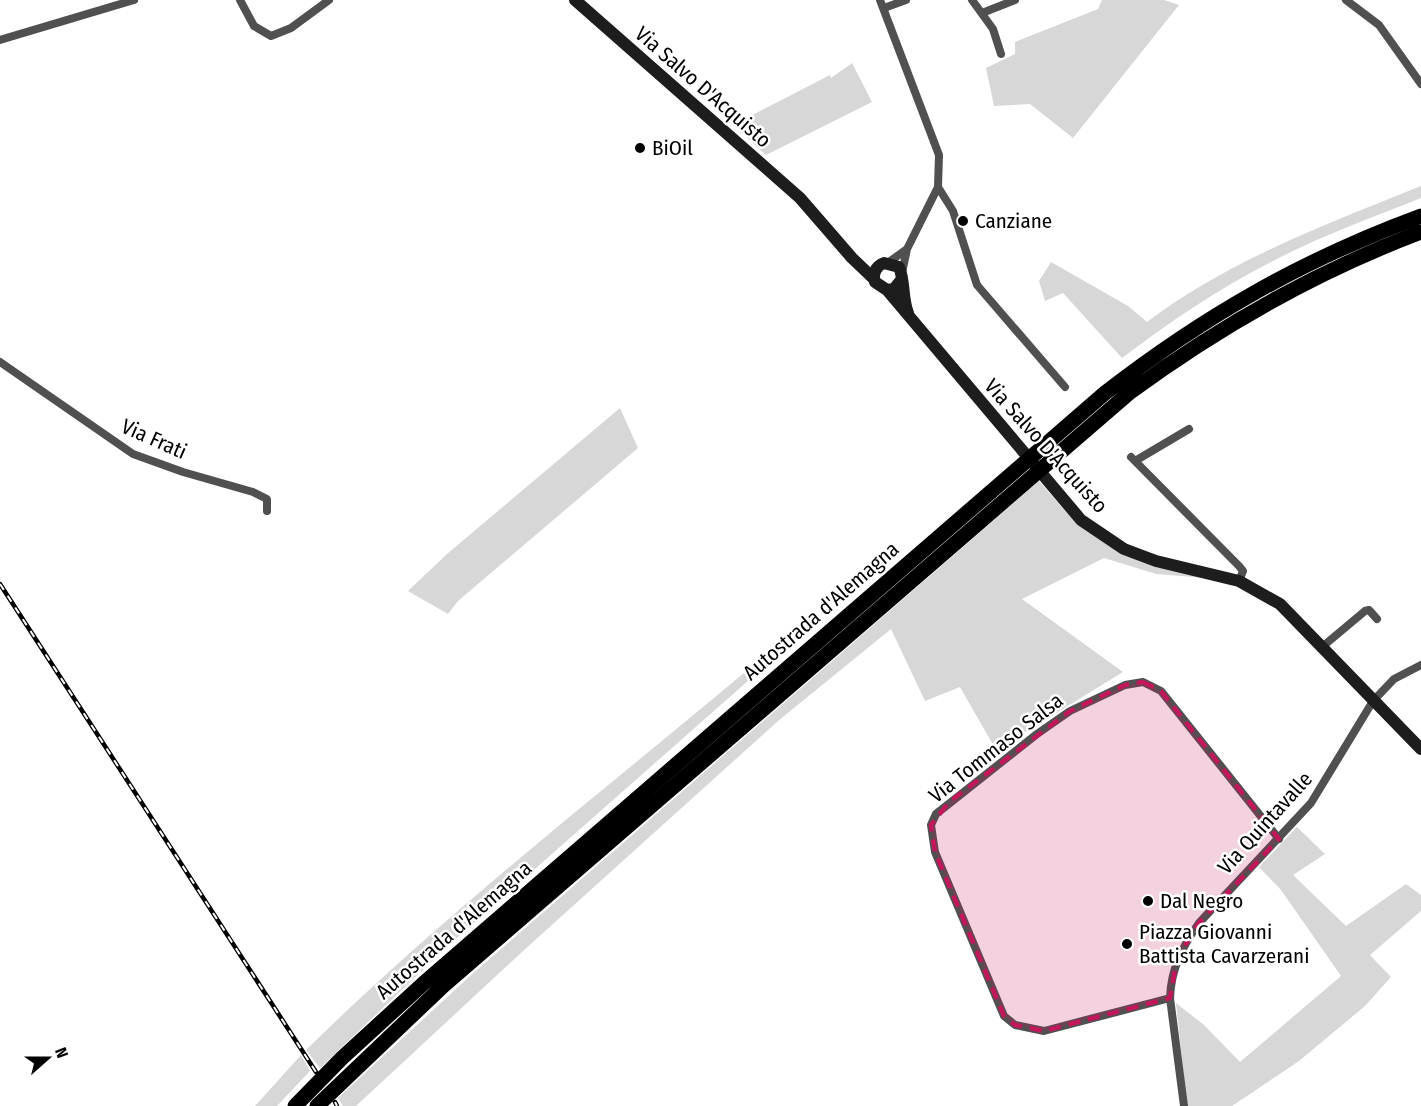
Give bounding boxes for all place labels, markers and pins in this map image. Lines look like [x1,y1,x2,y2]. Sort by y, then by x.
place label: BiOil [652,135,693,161]
marker: BiOil [633,141,647,155]
place label: Canziane [975,208,1052,234]
marker: Canziane [956,214,970,228]
place label: Dal Negro [1160,888,1243,914]
marker: Dal Negro [1141,894,1155,908]
place label: Piazza Giovanni Battista Cavarzerani [1139,919,1309,969]
marker: Piazza Giovanni Battista Cavarzerani [1120,937,1134,951]

